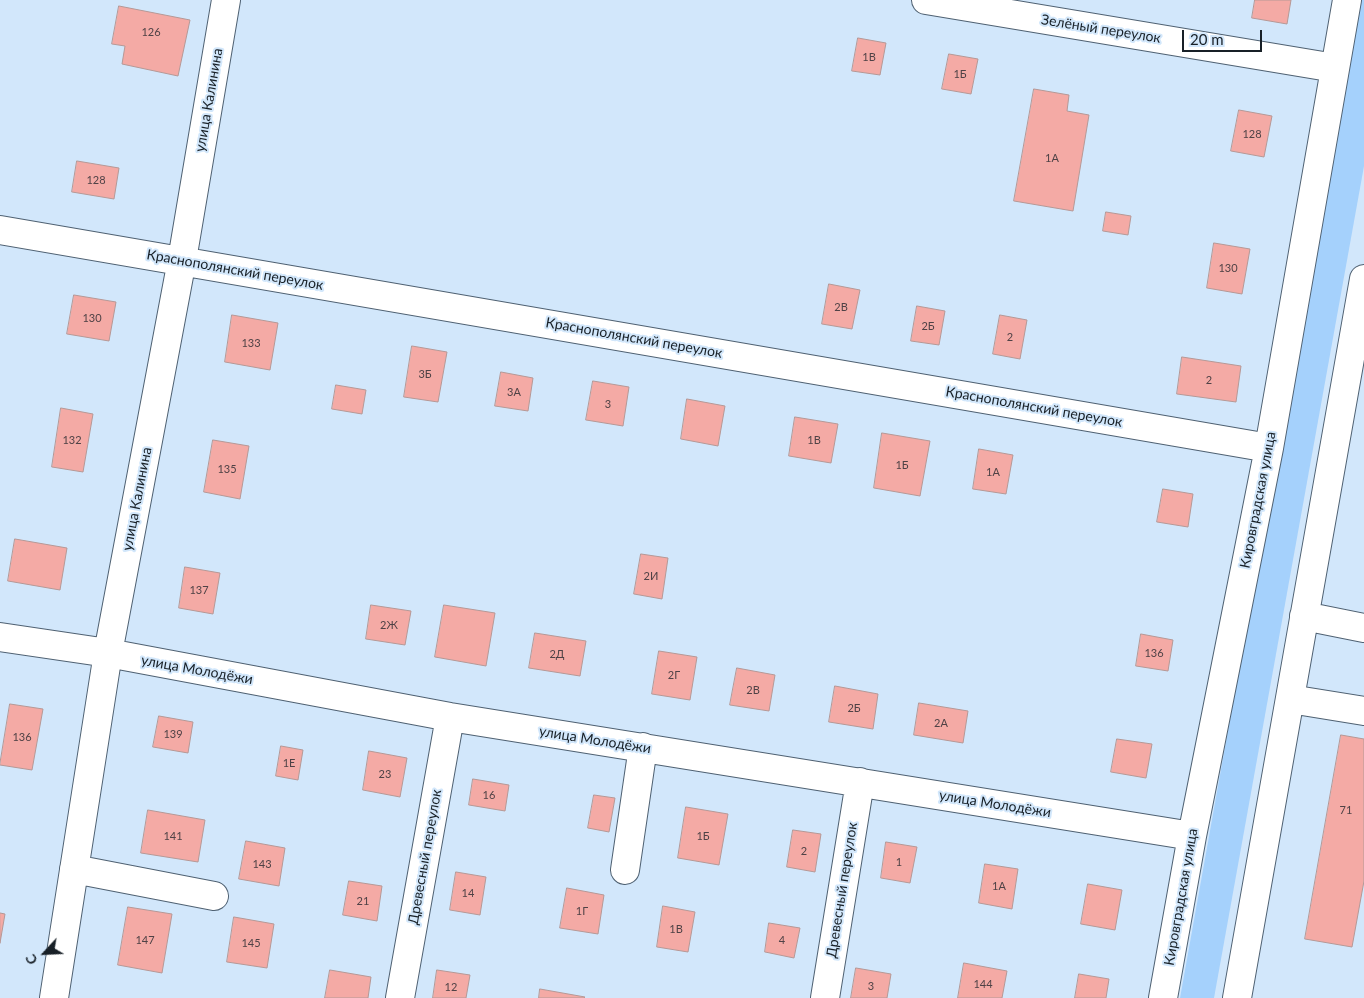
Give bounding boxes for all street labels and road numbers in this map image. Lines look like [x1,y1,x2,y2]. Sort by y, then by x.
street label: Зелёный переулок [1040,11,1162,47]
street label: улица Калинина [192,47,226,153]
street label: Краснополянский переулок [145,246,325,294]
street label: Краснополянский переулок [544,314,724,362]
street label: Краснополянский переулок [944,383,1124,431]
street label: Кировградская улица [1237,430,1279,570]
street label: улица Калинина [119,446,155,552]
street label: улица Молодёжи [140,652,254,688]
street label: улица Молодёжи [538,723,652,757]
street label: улица Молодёжи [938,787,1052,821]
street label: Древесный переулок [405,788,445,926]
street label: Древесный переулок [823,821,861,959]
street label: Кировградская улица [1161,827,1201,967]

